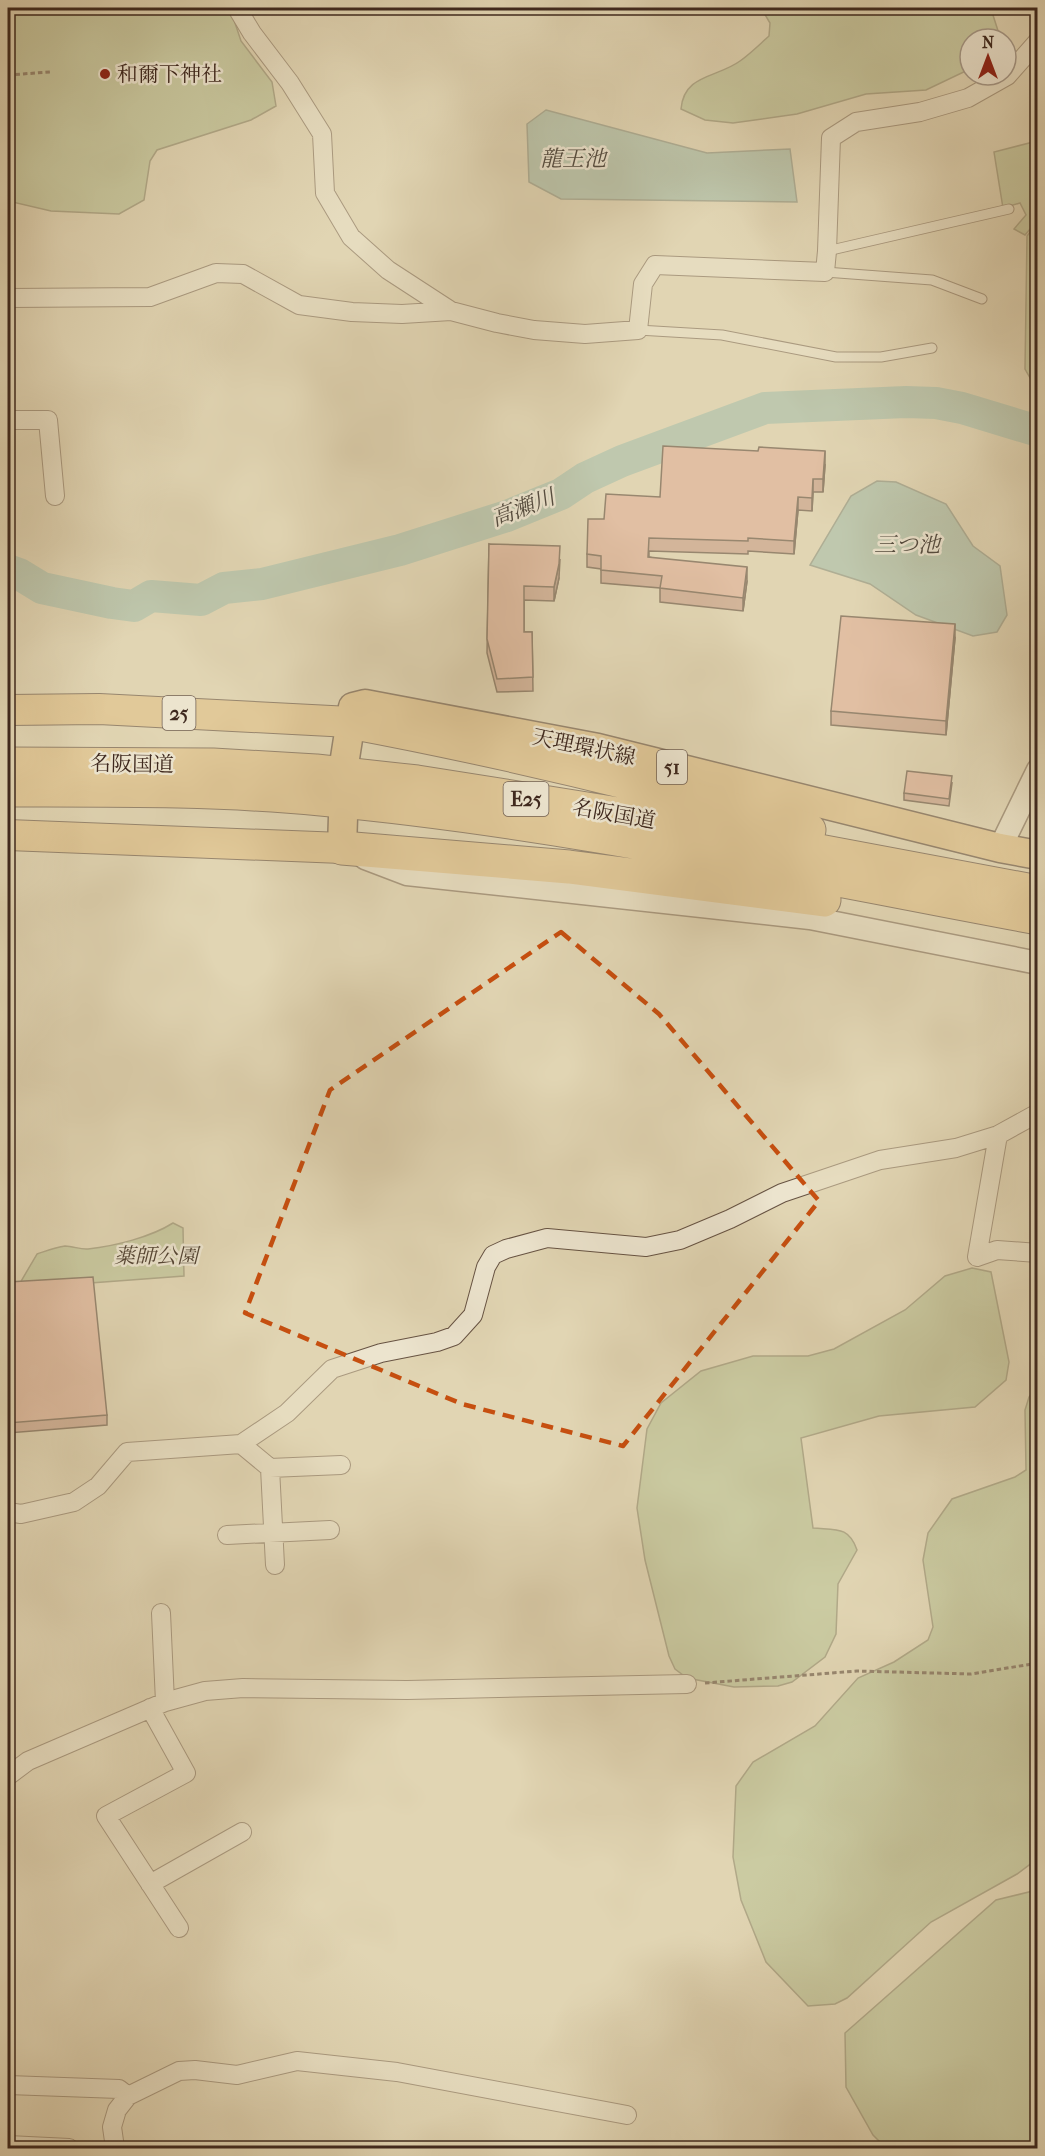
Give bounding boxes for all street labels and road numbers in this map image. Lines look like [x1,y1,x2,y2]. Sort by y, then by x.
road number: 25 [162,696,195,730]
street label: 天理環状線 [530,724,638,770]
road number: 51 [657,750,687,784]
street label: 名阪国道 [90,751,174,777]
road number: E25 [504,782,548,816]
street label: 名阪国道 [571,795,657,833]

